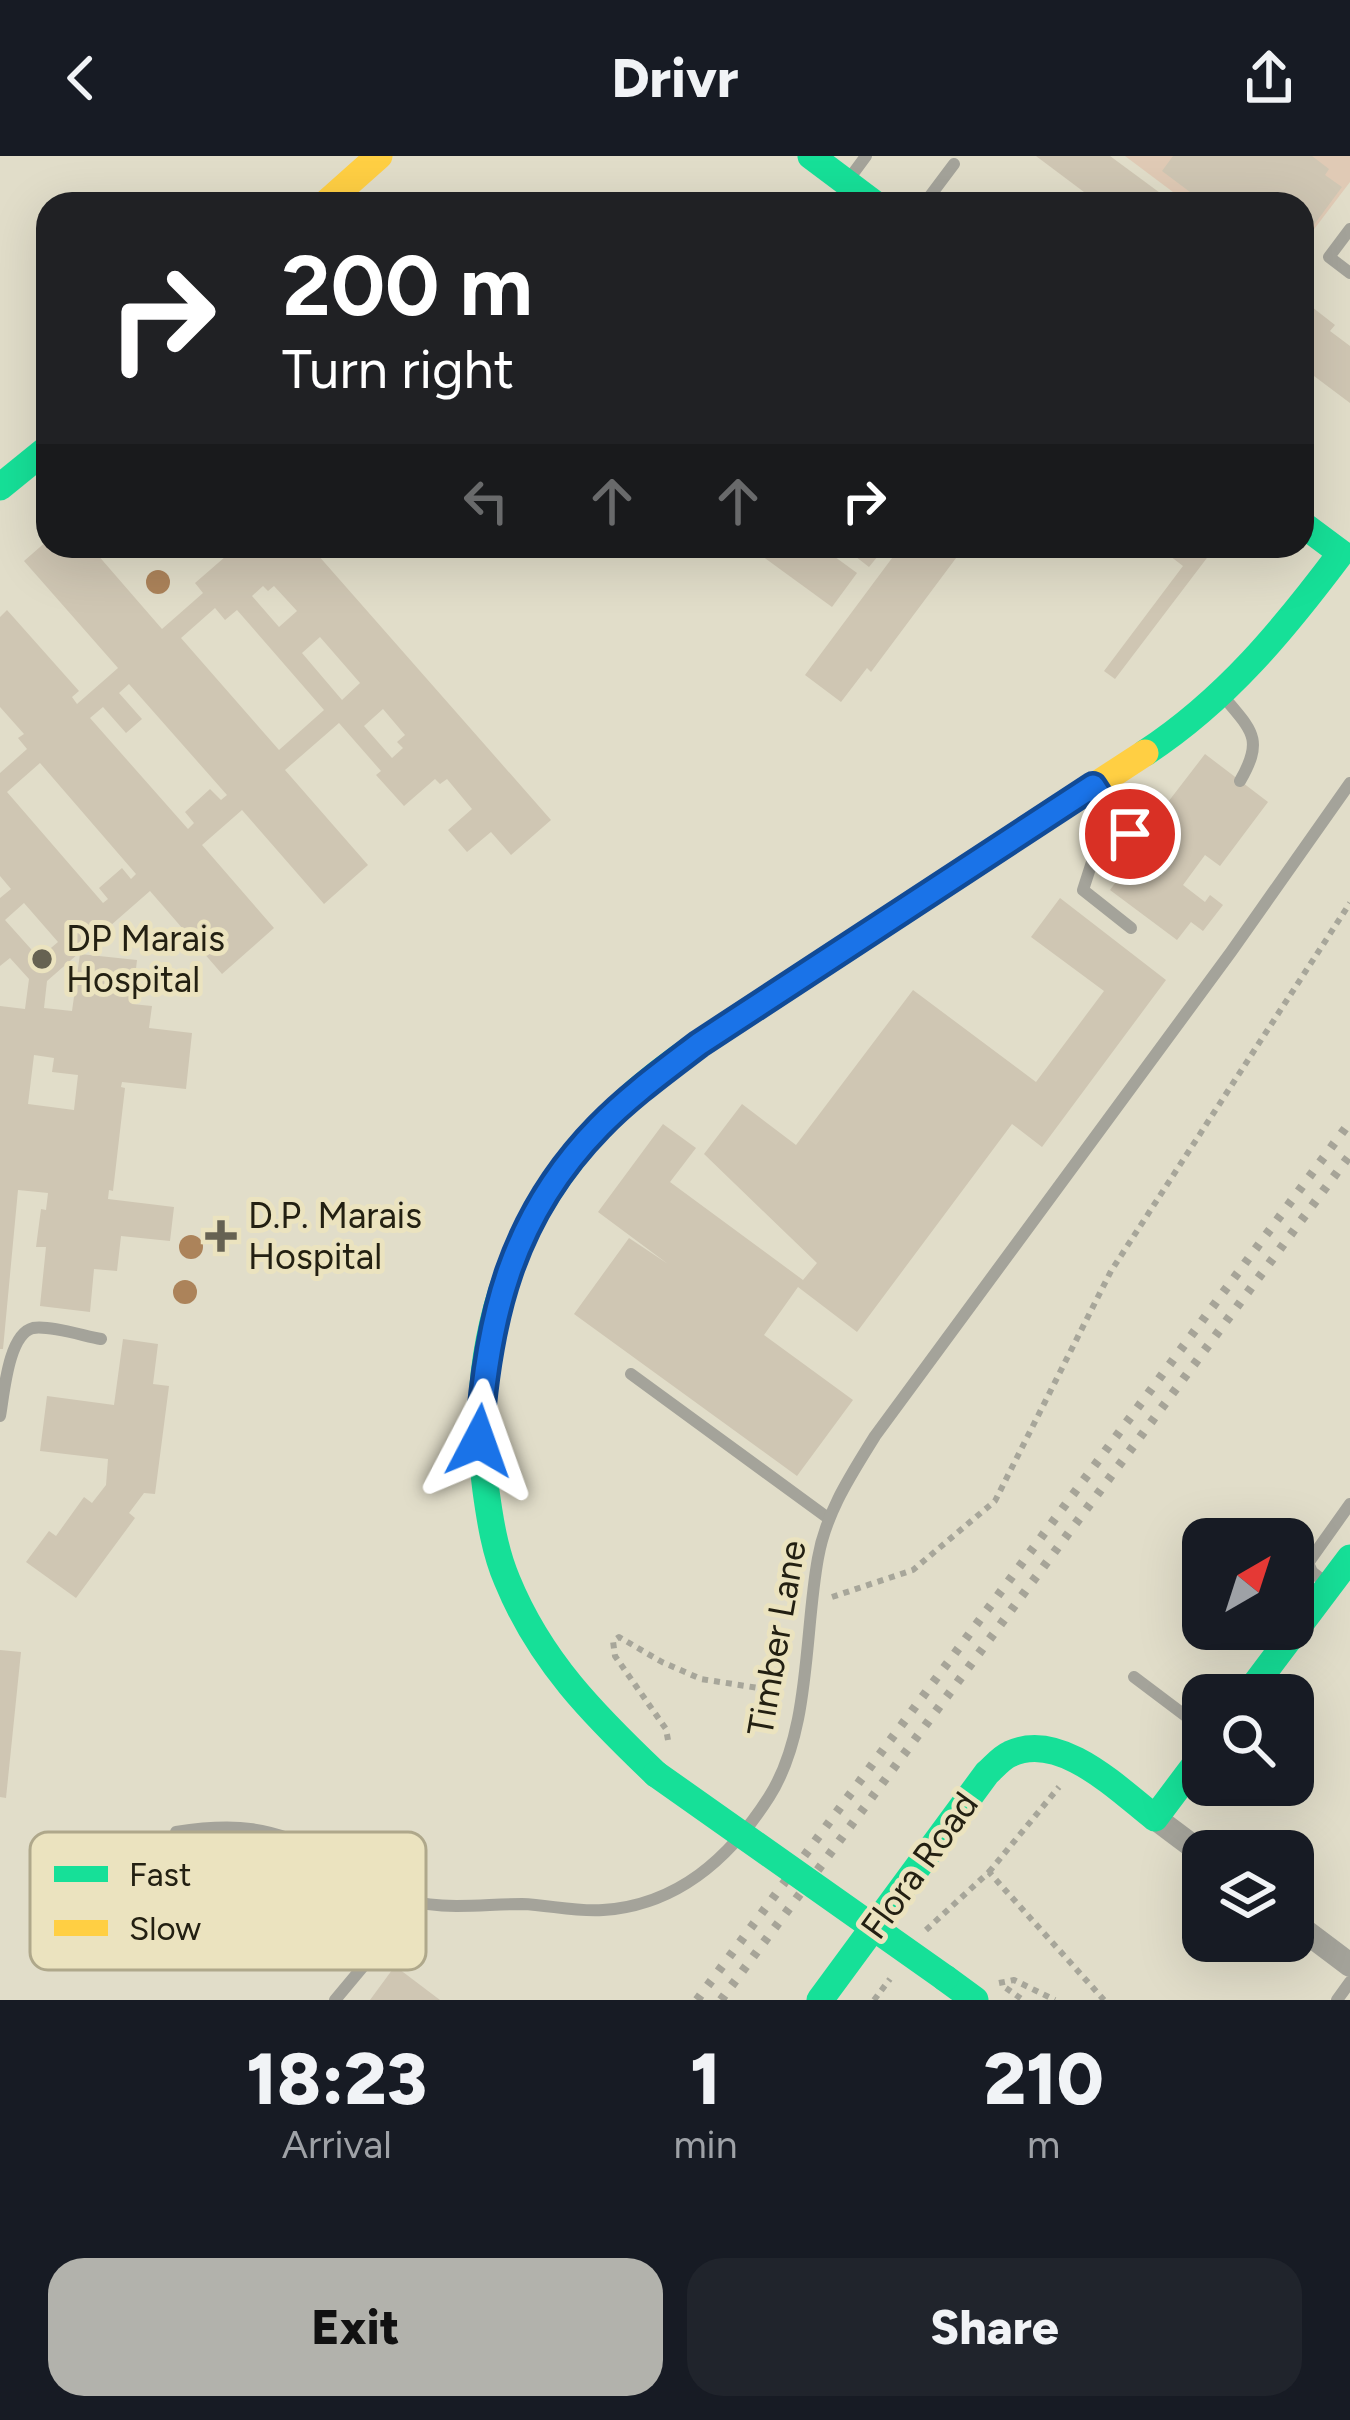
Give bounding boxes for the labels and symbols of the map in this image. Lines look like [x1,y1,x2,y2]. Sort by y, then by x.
pin [1079,783,1181,885]
place label: DP Marais Hospital [66,917,225,1001]
marker: DP Marais Hospital [29,946,55,972]
place label: D.P. Marais Hospital [248,1194,422,1278]
marker: D.P. Marais Hospital [205,1220,237,1252]
position arrow [416,1378,542,1504]
north arrow [1182,1518,1314,1650]
street label: Timber Lane [738,1537,815,1739]
street label: Flora Road [852,1784,987,1947]
legend [30,1832,426,1970]
text: Fast [129,1855,191,1894]
text: Slow [129,1909,201,1948]

